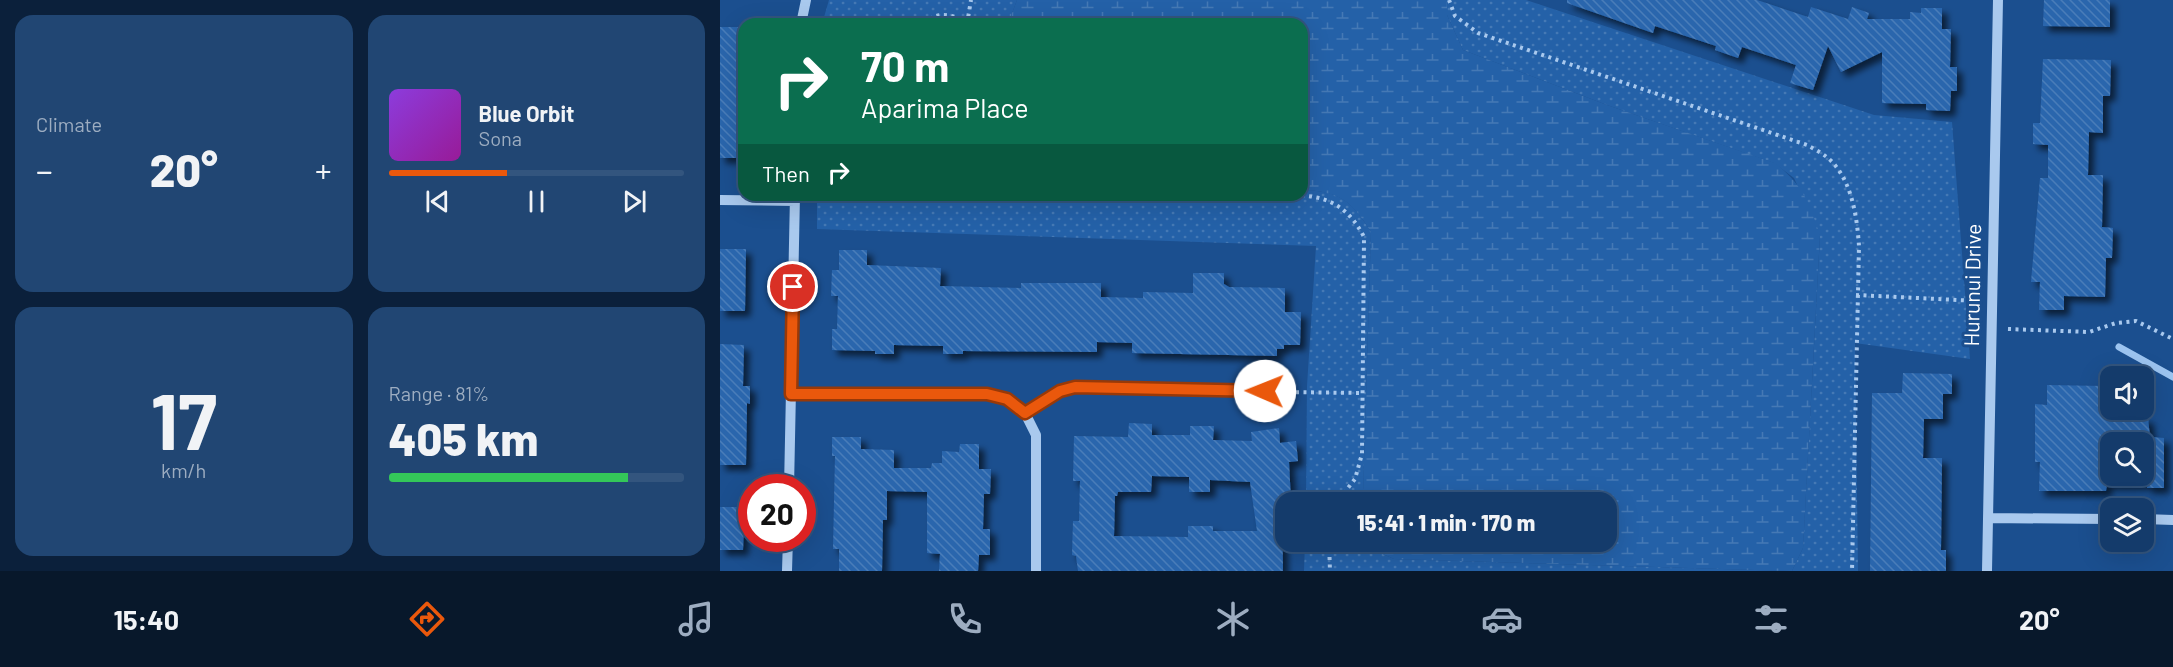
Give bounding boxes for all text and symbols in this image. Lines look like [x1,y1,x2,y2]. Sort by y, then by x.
text: 70 m [861,40,949,90]
icon: right [762,42,840,120]
text: Aparima Place [861,91,1029,123]
text: Blue Orbit [479,100,574,126]
text: Climate [36,112,102,136]
text: Sona [479,126,522,150]
text: 20° [150,142,218,196]
text: − [36,150,53,190]
text: + [315,150,332,190]
icon: right [822,156,855,189]
text: Then [762,160,810,186]
icon: previous [421,185,454,218]
icon: pause [520,185,553,218]
icon: next [618,185,651,218]
street label: Hurunui Drive [1958,223,1985,347]
pin [767,261,818,312]
icon: arrive [776,270,809,303]
position arrow [1233,359,1297,423]
map controls [2100,366,2154,552]
button: sound [2100,366,2154,420]
text: 17 [151,372,217,466]
text: Range · 81% [389,381,489,405]
text: 405 km [389,411,538,465]
button: search [2100,432,2154,486]
text: km/h [161,458,206,482]
speed limit sign: 20 [738,474,816,552]
button: layers [2100,498,2154,552]
text: 15:41 · 1 min · 170 m [1357,509,1535,535]
icon: directions [406,598,448,640]
icon: music [675,598,717,640]
icon: phone [944,598,986,640]
icon: climate [1212,598,1254,640]
icon: car [1481,598,1523,640]
icon: filters [1750,598,1792,640]
text: 15:40 [113,603,179,635]
text: 20° [2019,603,2060,635]

